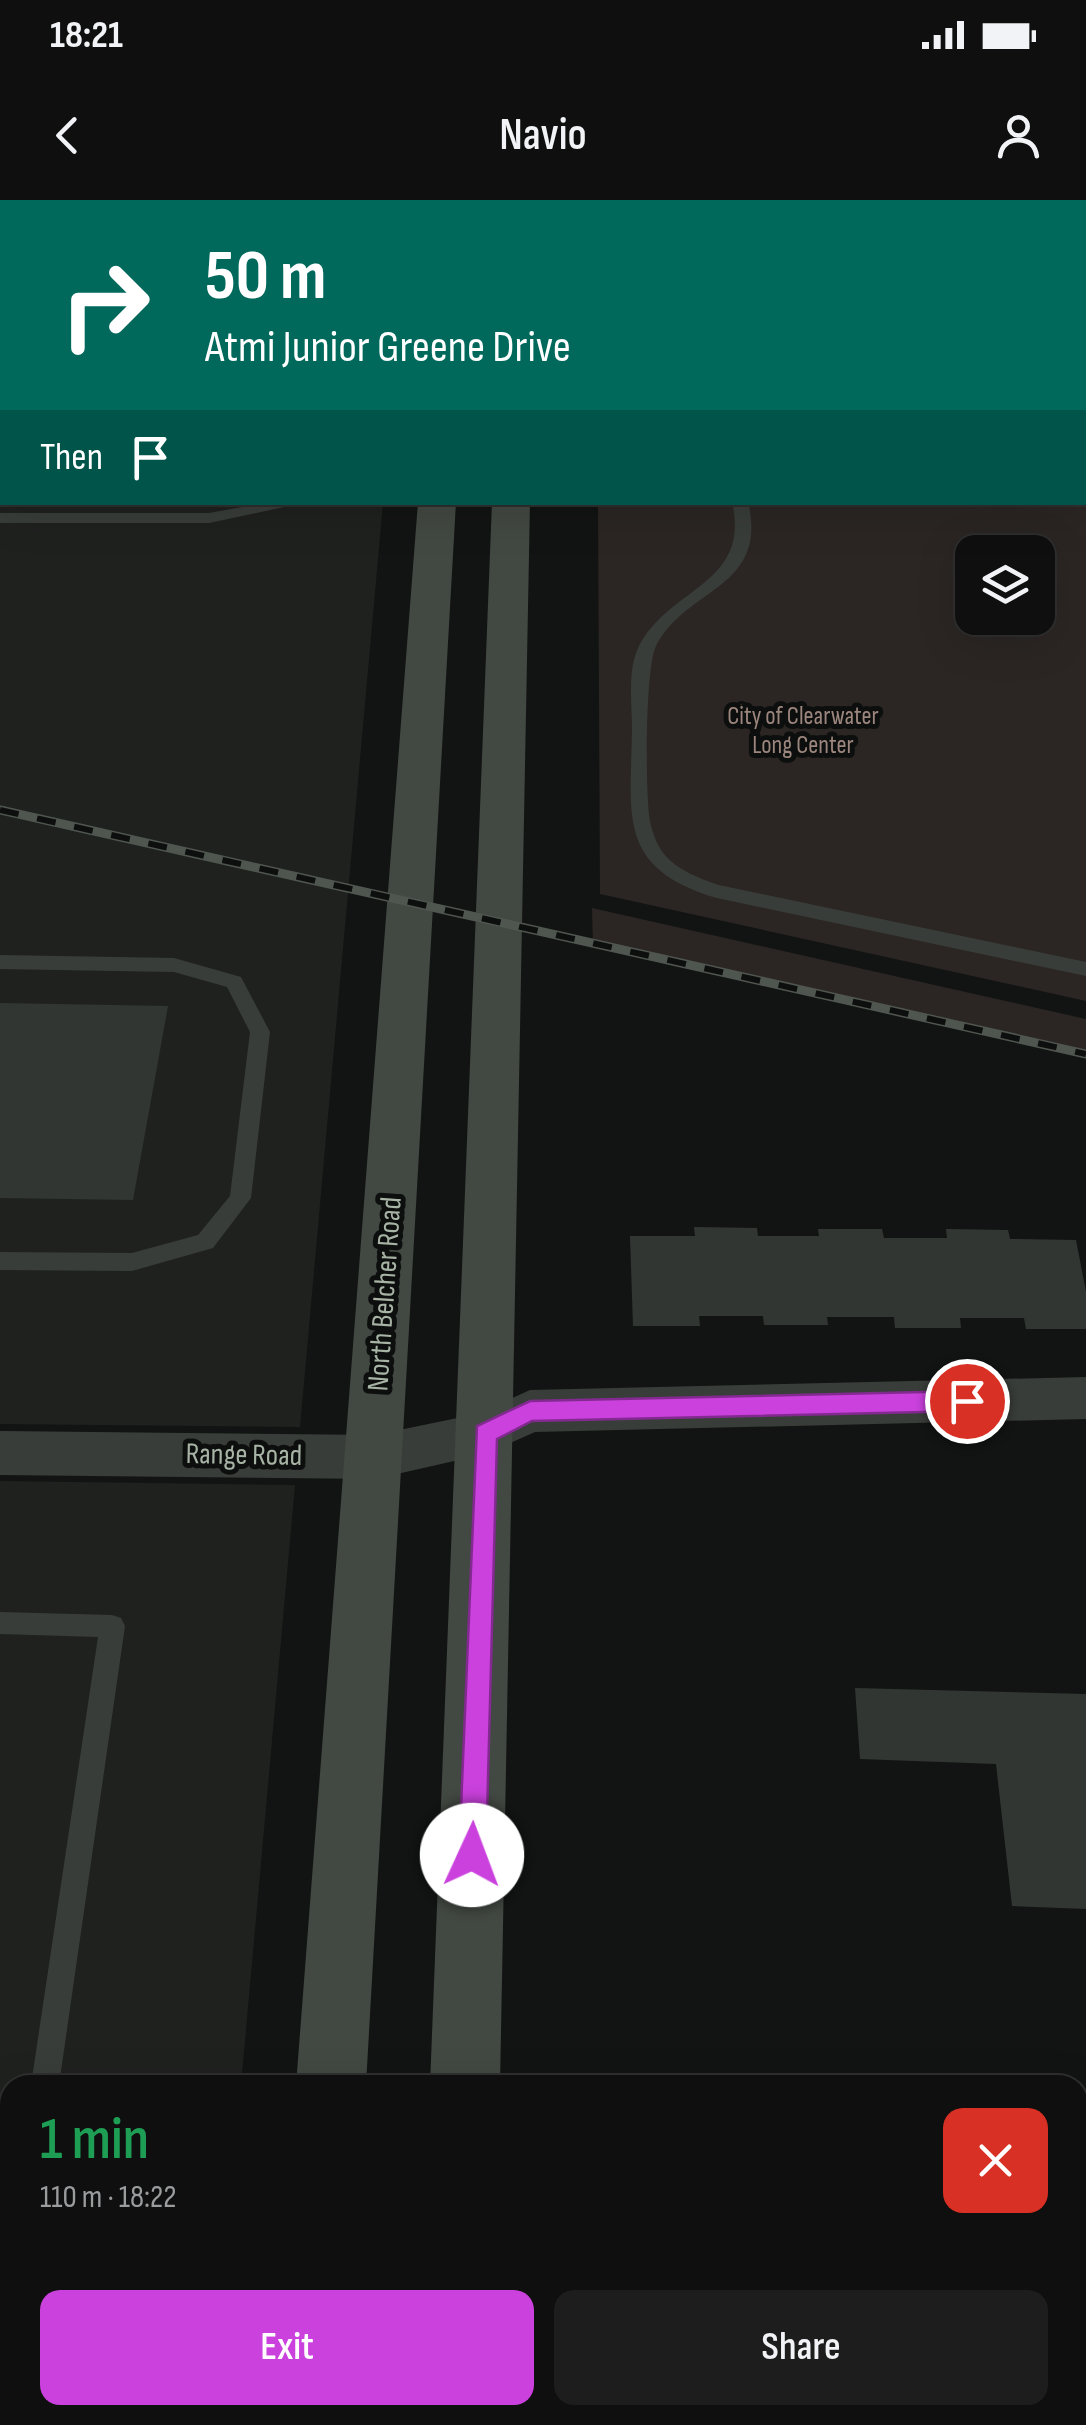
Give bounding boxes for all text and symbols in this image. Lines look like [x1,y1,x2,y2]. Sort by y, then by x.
text: 18:21 [50,13,123,58]
icon: back [40,108,95,163]
text: Navio [499,108,587,163]
icon: person [991,108,1046,163]
text: 50 m [205,235,326,319]
icon: right [40,240,170,370]
text: Atmi Junior Greene Drive [205,320,571,375]
icon: arrive [123,430,178,485]
text: Then [40,435,103,480]
map controls [955,535,1055,635]
button: layers [955,535,1055,635]
park label: City of Clearwater Long Center [727,701,879,761]
street label: North Belcher Road [360,1196,410,1392]
pin [925,1359,1010,1444]
icon: arrive [940,1374,995,1429]
street label: Range Road [185,1436,303,1474]
position arrow [420,1803,524,1907]
text: 1 min [40,2104,149,2176]
button: close [943,2108,1048,2213]
text: 110 m · 18:22 [40,2178,177,2217]
button: Exit [40,2290,534,2405]
button: Share [554,2290,1048,2405]

